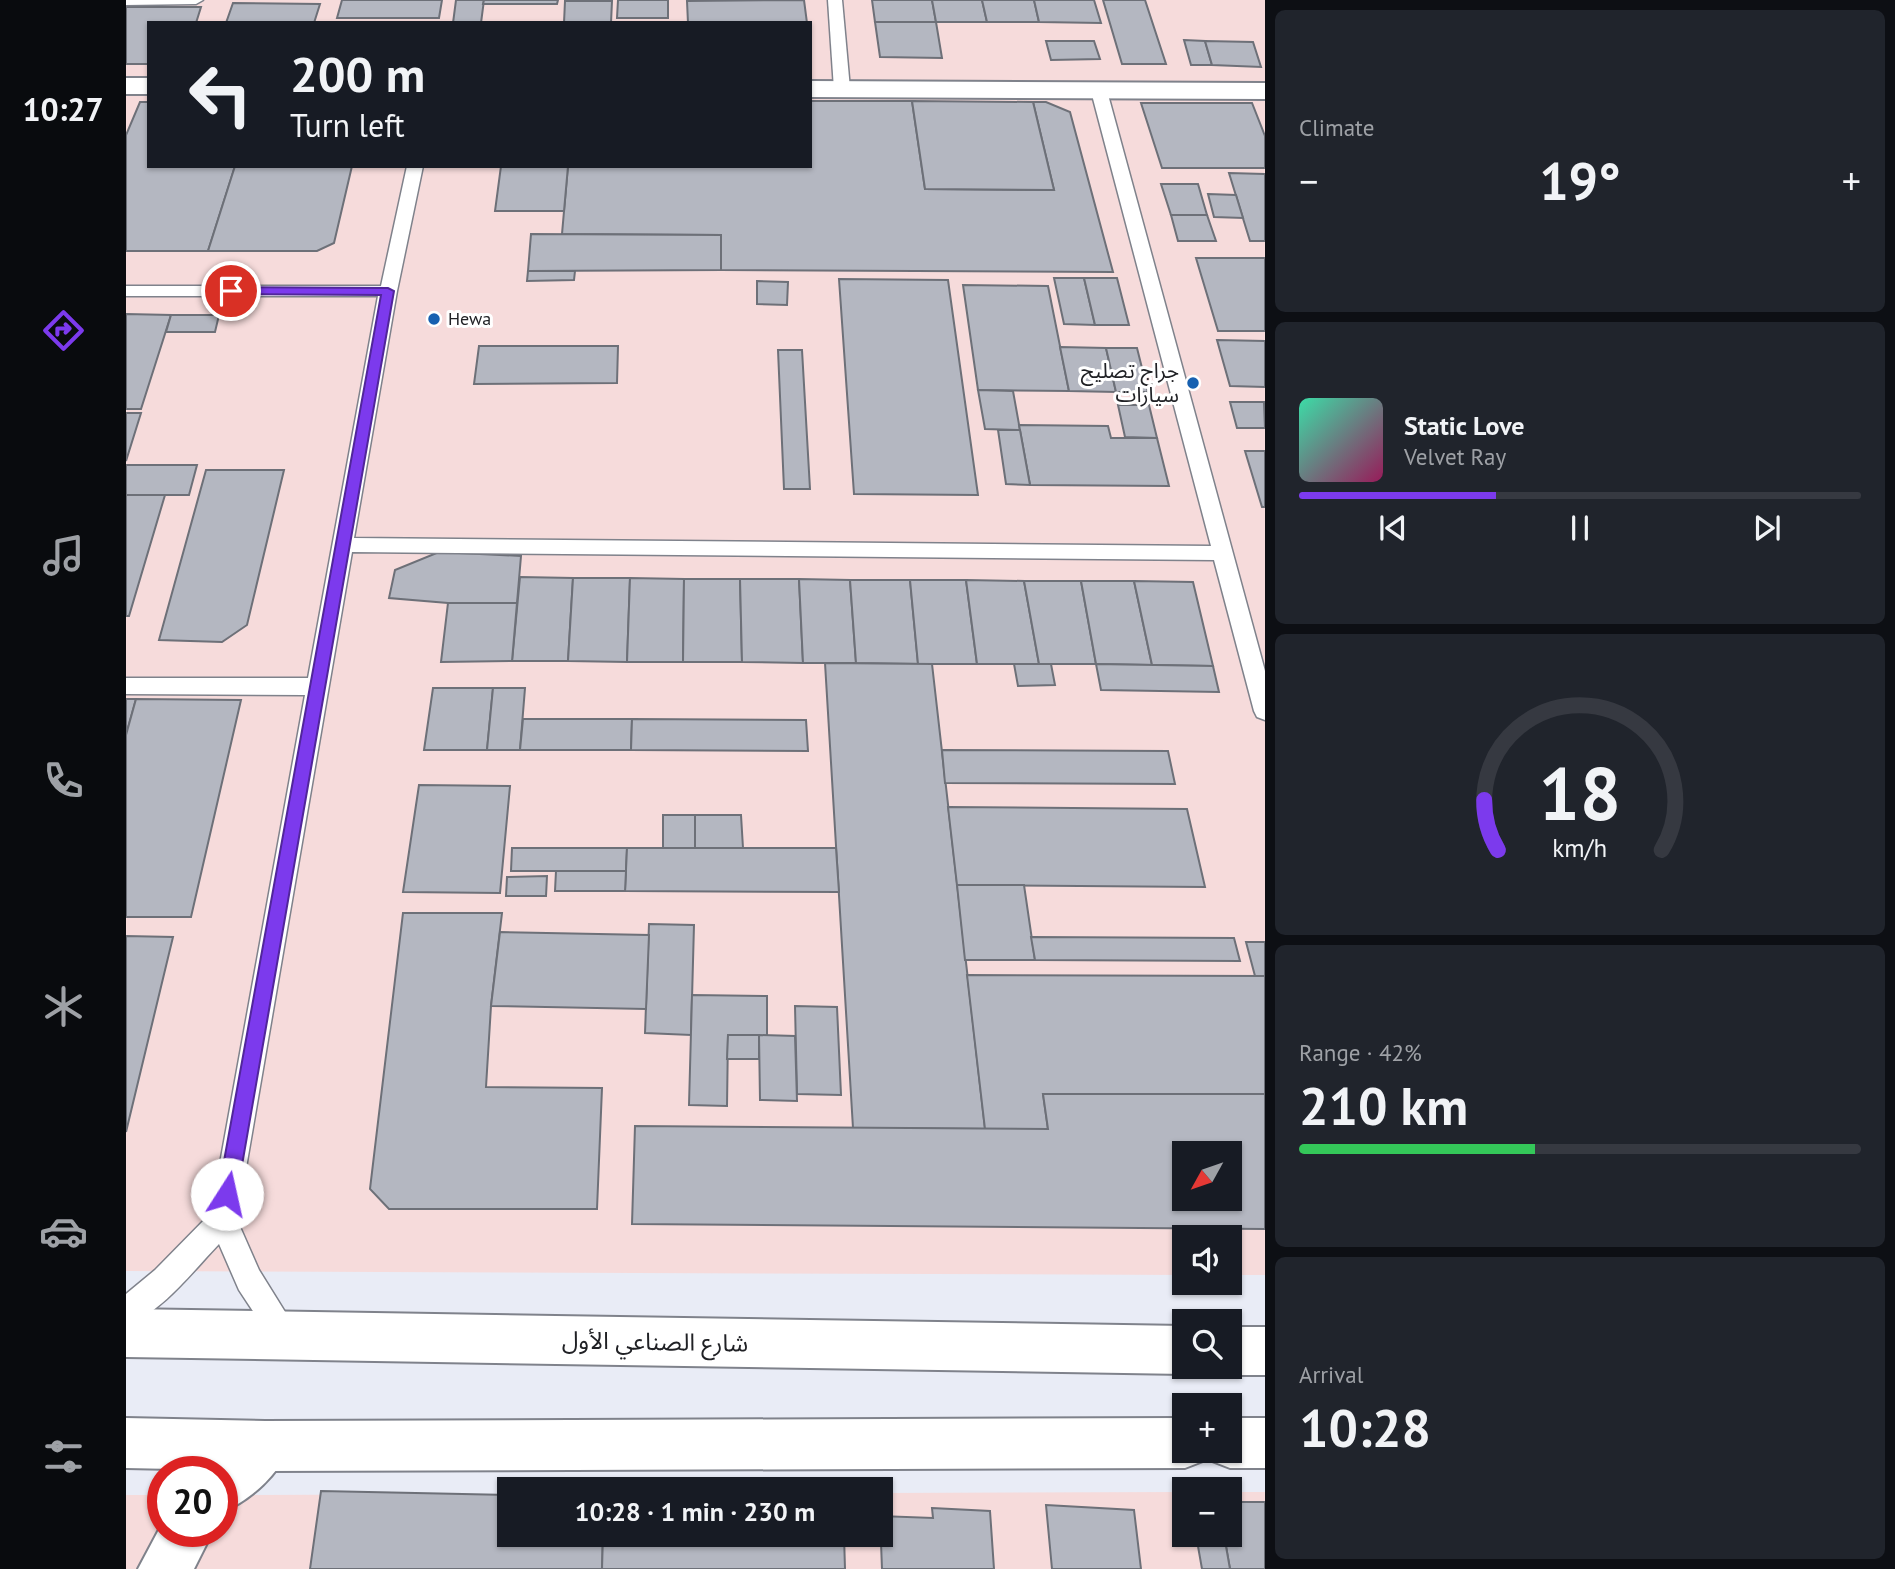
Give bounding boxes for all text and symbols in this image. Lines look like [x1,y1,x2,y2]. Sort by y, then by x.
text: 200 m [290,42,425,106]
icon: left [175,49,266,140]
text: 10:27 [22,88,104,130]
text: Turn left [290,104,405,146]
text: Climate [1299,113,1374,142]
text: 19° [1539,147,1621,214]
text: − [1299,156,1318,205]
text: + [1842,156,1861,205]
pin [201,261,261,321]
icon: arrive [212,272,250,310]
icon: directions [39,306,88,355]
place label: Hewa [448,307,491,330]
marker: Hewa [426,311,442,327]
place label: جراج تصليح سيارات [1081,357,1179,408]
marker: جراج تصليح سيارات [1185,375,1201,391]
text: Static Love [1404,409,1525,442]
text: Velvet Ray [1404,442,1506,471]
icon: previous [1374,509,1412,547]
icon: pause [1561,509,1599,547]
icon: next [1748,509,1786,547]
icon: music [39,531,88,580]
text: 18 [1539,747,1621,841]
icon: phone [39,756,88,805]
text: km/h [1553,832,1607,864]
icon: climate [39,982,88,1031]
text: Range · 42% [1299,1038,1422,1067]
text: 210 km [1299,1072,1468,1139]
north arrow [1172,1141,1242,1211]
map controls [1172,1141,1242,1547]
position arrow [190,1157,264,1231]
icon: car [39,1207,88,1256]
button: sound [1172,1225,1242,1295]
button: search [1172,1309,1242,1379]
street label: شارع الصناعي الأول [562,1324,748,1362]
text: Arrival [1299,1360,1363,1389]
button: + [1172,1393,1242,1463]
text: 10:28 [1299,1394,1431,1461]
icon: filters [39,1432,88,1481]
speed limit sign: 20 [147,1456,238,1547]
button: − [1172,1477,1242,1547]
text: 10:28 · 1 min · 230 m [575,1495,815,1528]

